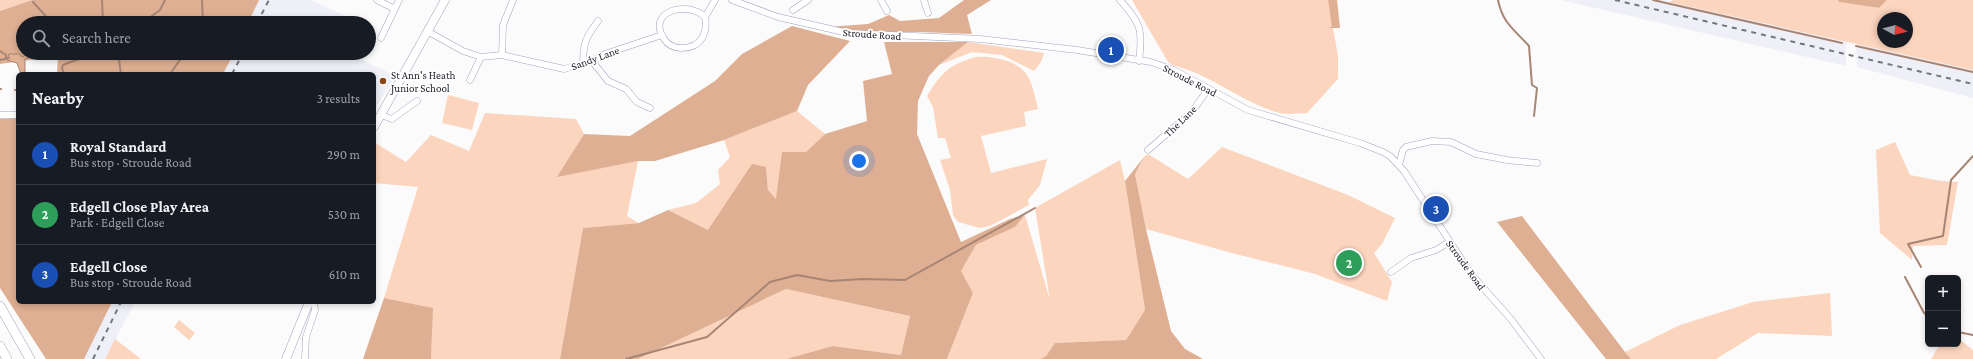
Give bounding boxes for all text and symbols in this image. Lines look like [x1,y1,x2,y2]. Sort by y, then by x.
north arrow [1877,12,1913,48]
search box [16,16,376,60]
street label: Stroude Road [842,26,902,42]
icon: search [30,27,52,49]
text: Search here [62,30,131,46]
pin: 1 [1098,35,1124,65]
street label: Sandy Lane [569,44,621,73]
street label: Stroude Road [1161,61,1219,99]
place label: St Ann's Heath Junior School [390,69,456,95]
marker: St Ann's Heath Junior School [378,76,388,86]
text: Nearby [32,89,84,108]
text: 3 results [317,91,360,106]
street label: The Lane [1161,103,1199,139]
text: Royal Standard [70,139,166,155]
text: 1 [43,147,47,162]
text: 290 m [327,147,360,162]
your location [849,151,869,171]
text: Bus stop · Stroude Road [70,155,192,170]
pin: 3 [1423,194,1449,224]
text: Edgell Close Play Area [70,199,209,215]
text: 2 [42,207,48,222]
text: 530 m [328,207,360,222]
text: Park · Edgell Close [70,215,165,230]
street label: Stroude Road [1444,238,1488,292]
pin: 2 [1336,248,1362,278]
text: Edgell Close [70,259,147,275]
text: 3 [42,267,48,282]
text: 610 m [329,267,360,282]
text: Bus stop · Stroude Road [70,275,192,290]
map controls [1925,275,1961,347]
button: + [1925,275,1961,311]
button: − [1925,311,1961,347]

